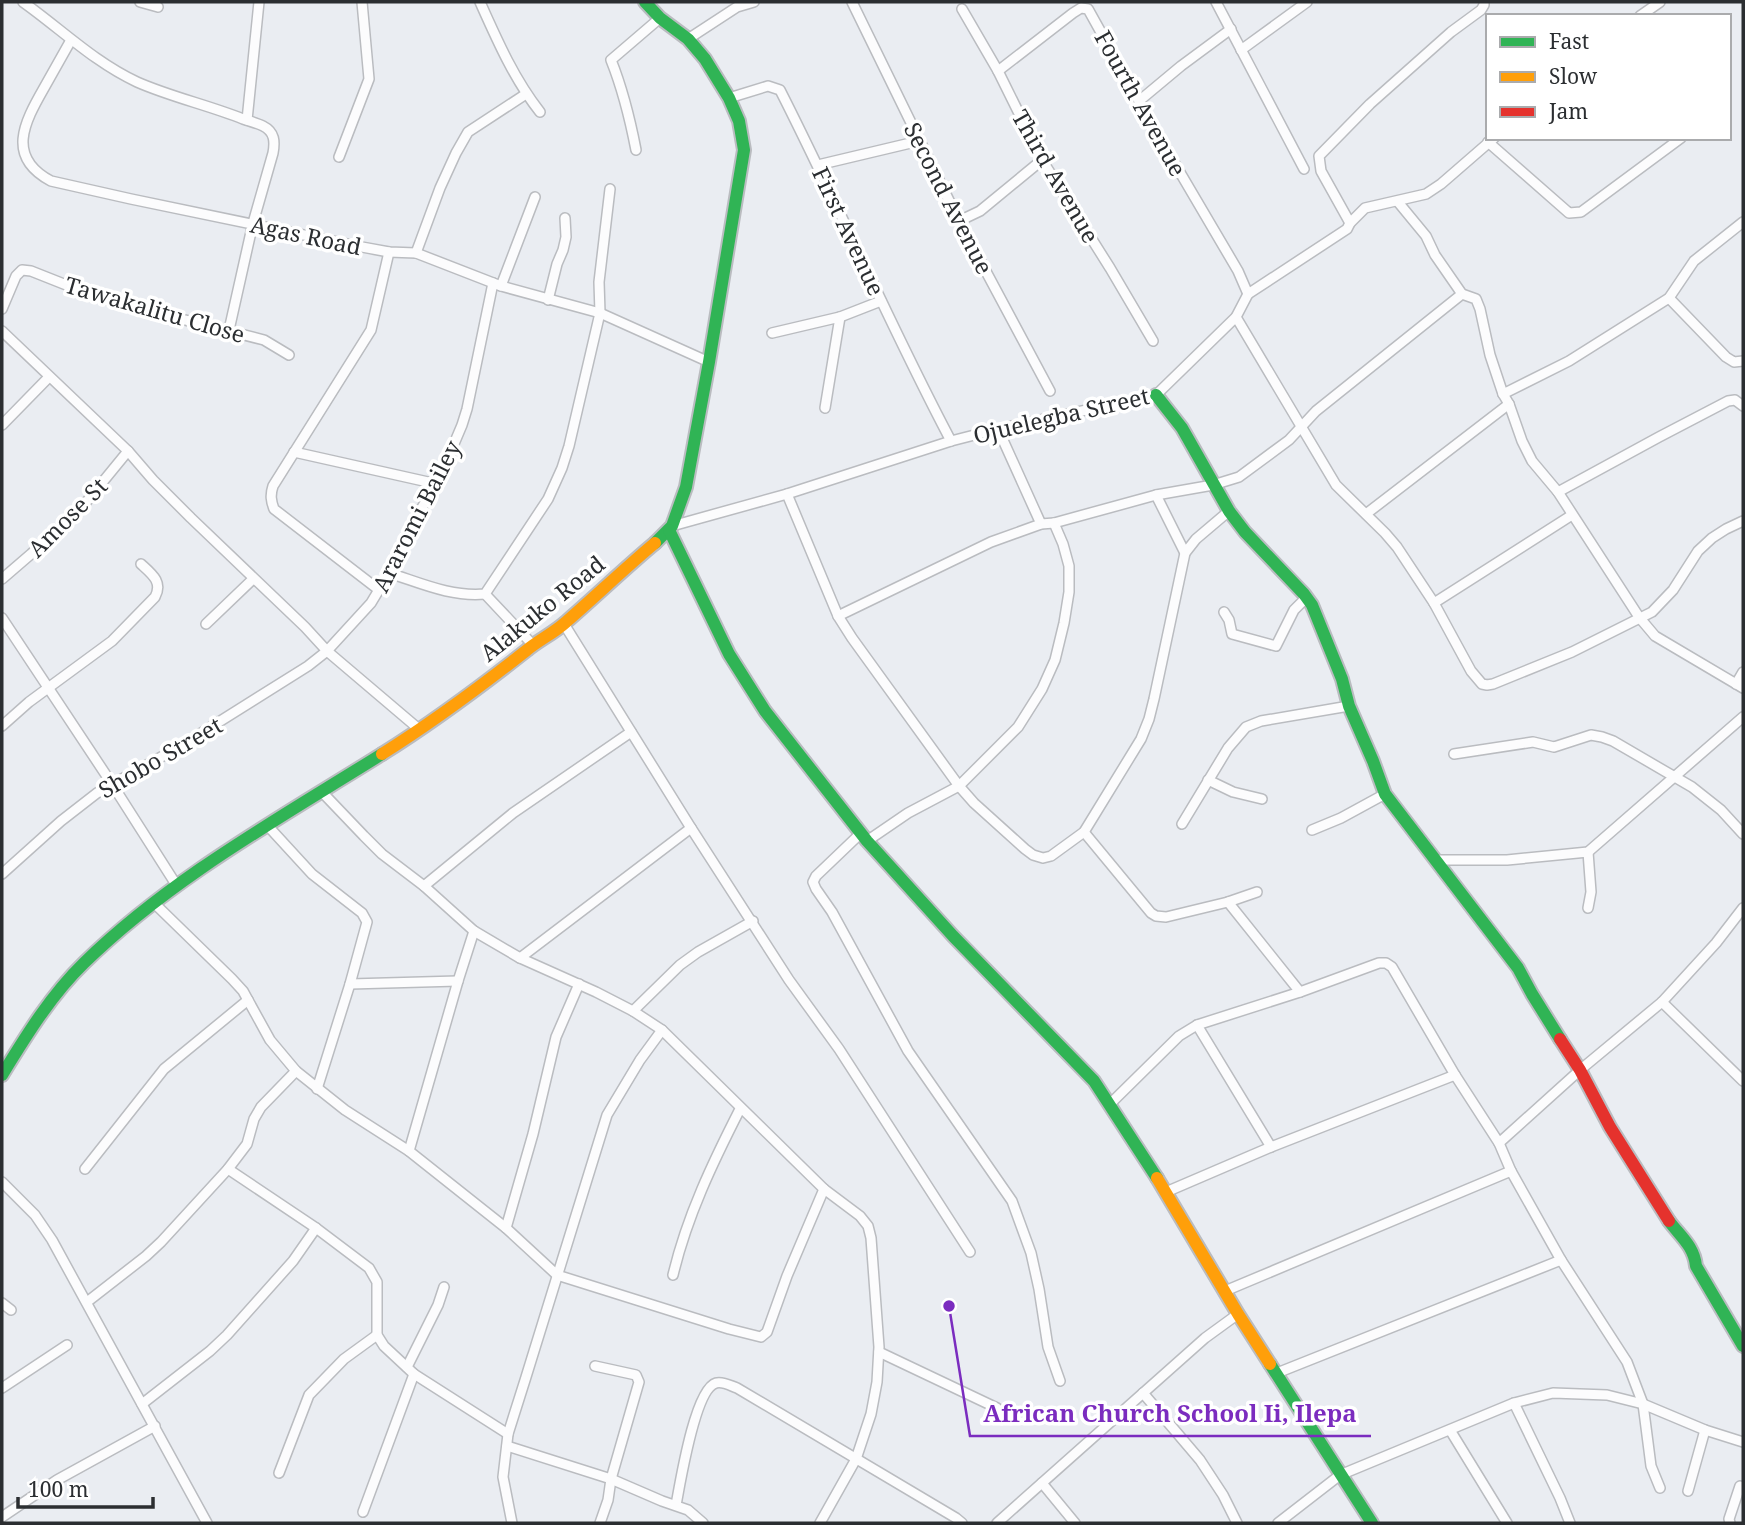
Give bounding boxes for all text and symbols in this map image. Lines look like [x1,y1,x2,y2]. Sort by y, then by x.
legend [1486,14,1731,140]
street label: Fourth Avenue [1088,24,1194,182]
text: Fast [1549,27,1589,55]
text: Slow [1549,62,1598,90]
text: Jam [1548,97,1588,125]
street label: Third Avenue [1005,103,1107,249]
street label: Second Avenue [897,117,1001,279]
street label: First Avenue [805,162,893,300]
street label: Agas Road [247,208,365,262]
street label: Tawakalitu Close [61,268,249,350]
street label: Ojuelegba Street [970,379,1152,451]
street label: Araromi Bailey [364,435,468,597]
street label: Amose St [20,470,114,564]
street label: Alakuko Road [473,548,611,668]
street label: Shobo Street [92,709,228,805]
callout: African Church School Ii, Ilepa [970,1391,1371,1436]
text: African Church School Ii, Ilepa [983,1396,1357,1429]
scale bar [18,1466,152,1510]
text: 100 m [28,1475,89,1503]

